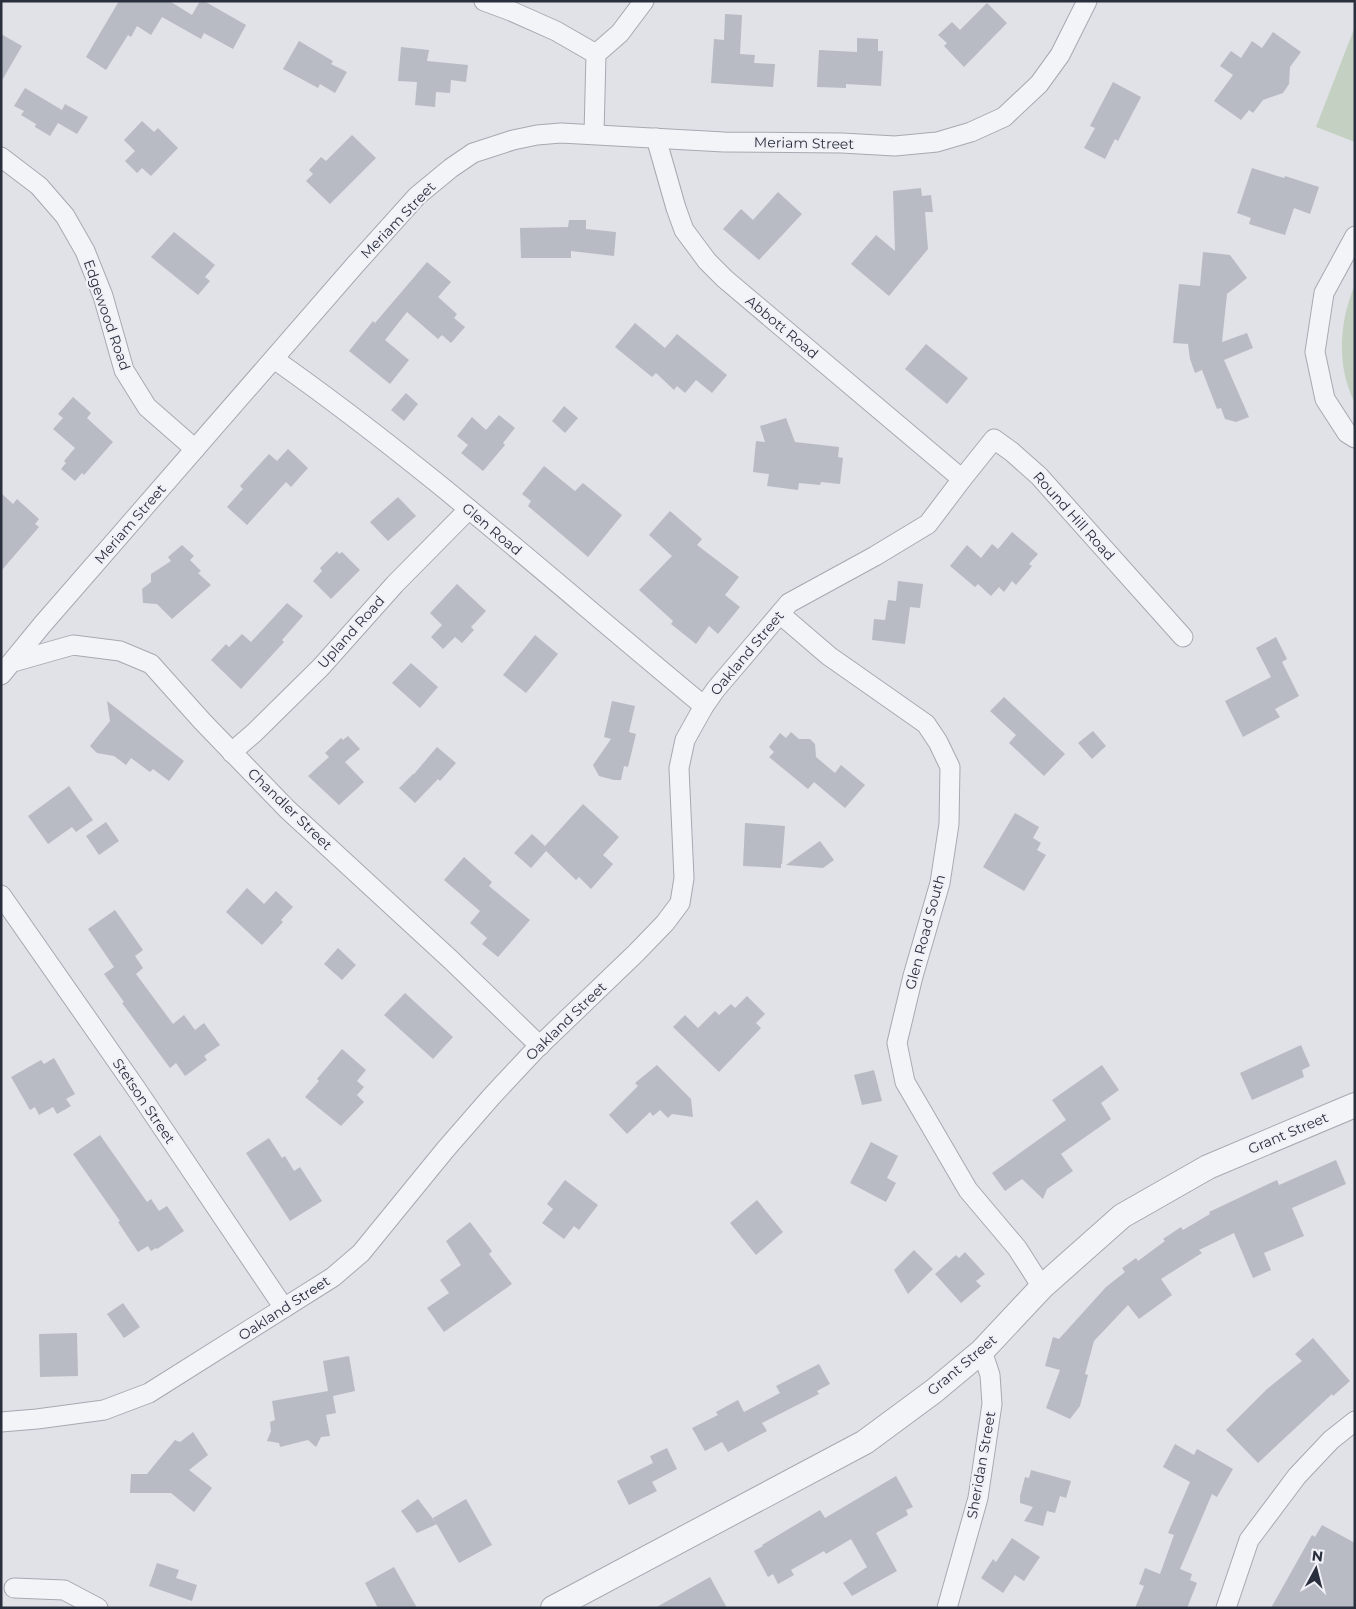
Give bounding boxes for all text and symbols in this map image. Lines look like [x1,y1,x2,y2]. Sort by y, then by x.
street label: Meriam Street [754,133,855,153]
street label: Meriam Street [357,177,439,262]
street label: Edgewood Road [80,257,134,373]
street label: Abbott Road [742,291,822,363]
street label: Round Hill Road [1029,468,1119,564]
street label: Meriam Street [90,480,170,568]
street label: Glen Road [458,499,526,559]
street label: Upland Road [314,592,388,672]
street label: Oakland Street [706,607,788,699]
street label: Chandler Street [244,764,336,854]
street label: Glen Road South [901,872,949,992]
street label: Oakland Street [522,978,610,1064]
street label: Stetson Street [109,1055,179,1147]
street label: Grant Street [1245,1108,1331,1158]
street label: Oakland Street [235,1272,333,1344]
street label: Grant Street [924,1331,1001,1399]
street label: Sheridan Street [963,1409,999,1520]
north arrow [1291,1544,1341,1594]
text: N [1311,1546,1324,1566]

